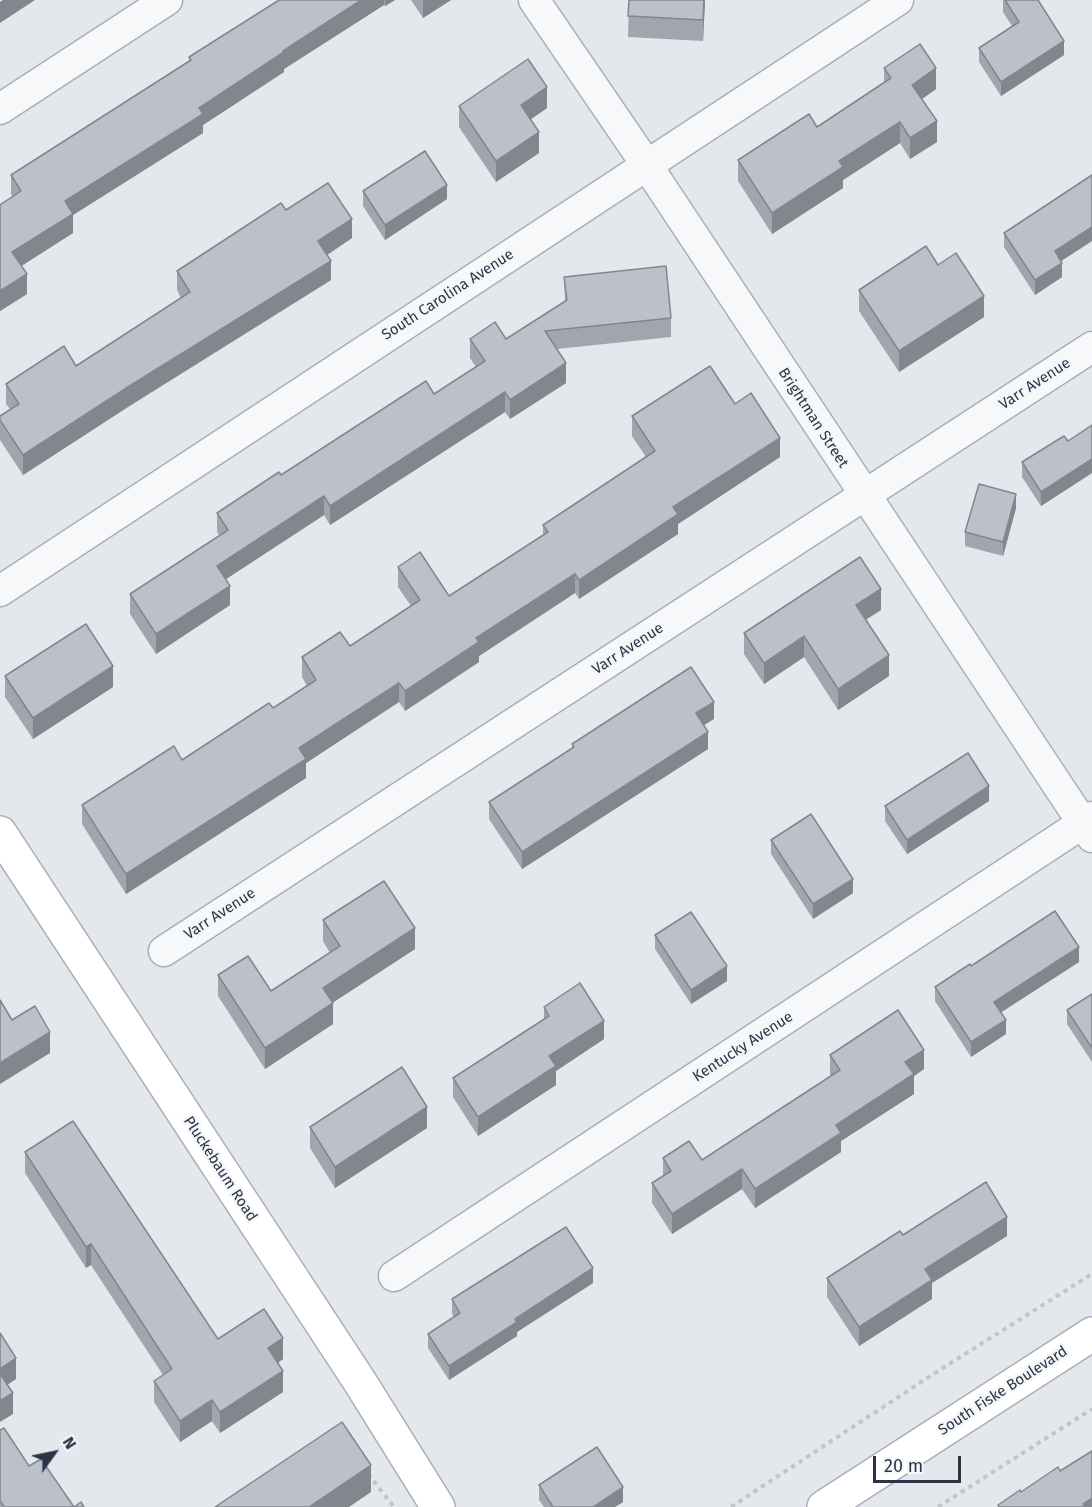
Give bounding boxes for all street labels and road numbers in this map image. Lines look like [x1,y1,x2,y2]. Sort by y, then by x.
street label: South Carolina Avenue [379,246,517,344]
street label: Varr Avenue [996,354,1074,414]
street label: Brightman Street [774,365,852,471]
street label: Varr Avenue [589,619,667,679]
street label: Varr Avenue [181,884,259,944]
street label: Kentucky Avenue [690,1008,796,1086]
street label: Pluckebaum Road [179,1113,261,1225]
street label: South Fiske Boulevard [935,1343,1071,1439]

